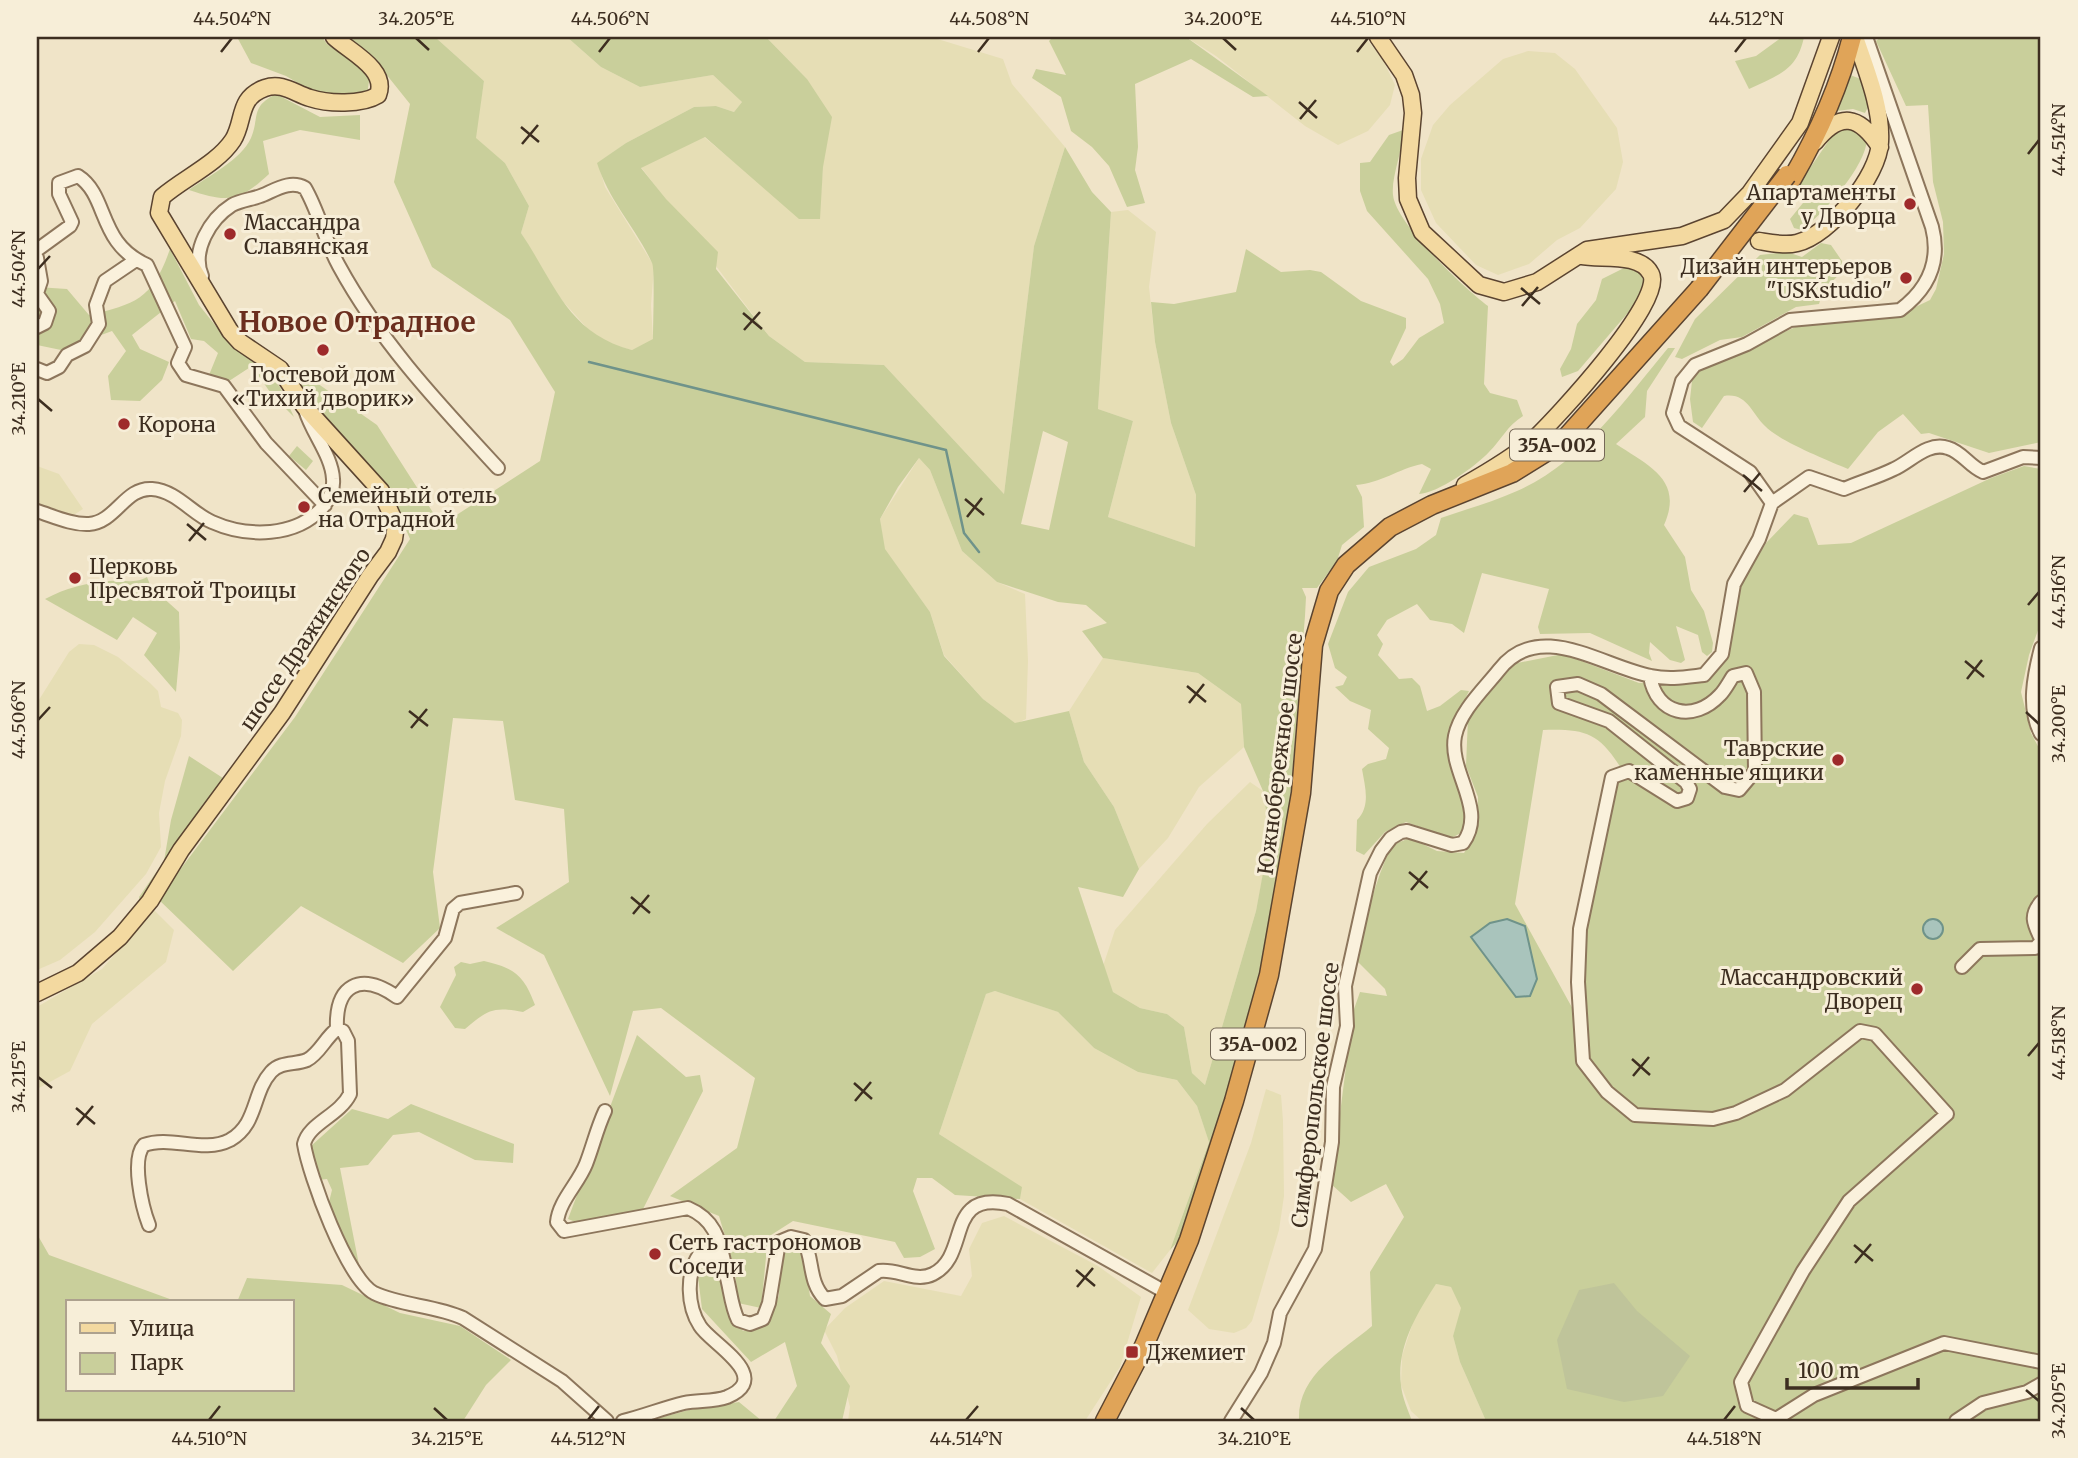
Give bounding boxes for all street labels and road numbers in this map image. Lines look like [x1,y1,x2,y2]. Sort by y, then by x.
road number: 35А-002 [1510,430,1604,460]
street label: шоссе Дражинского [234,542,376,736]
street label: Южнобережное шоссе [1252,631,1308,877]
street label: Симферопольское шоссе [1285,961,1345,1229]
road number: 35А-002 [1211,1028,1305,1060]

